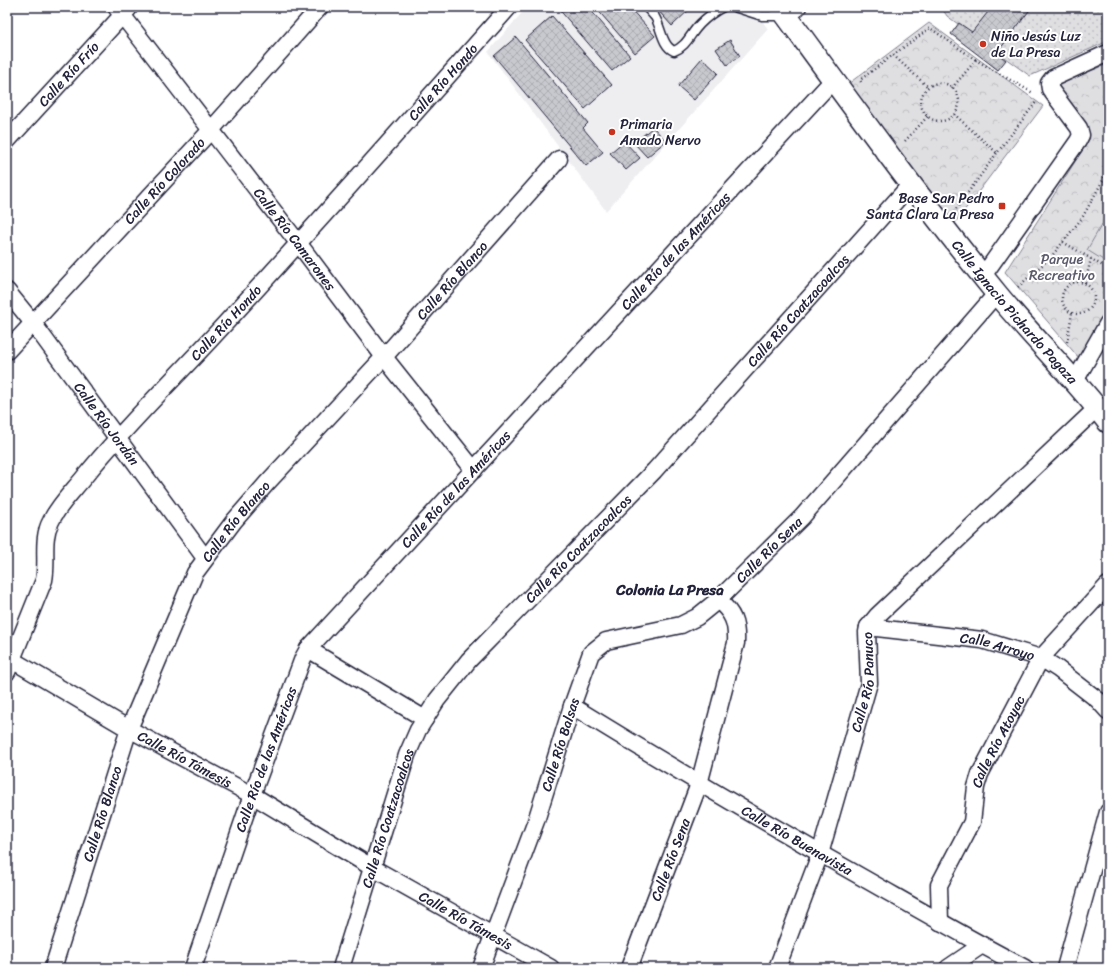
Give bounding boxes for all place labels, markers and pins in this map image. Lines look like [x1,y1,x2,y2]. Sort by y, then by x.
place label: Niño Jesús Luz de La Presa [991,24,1081,65]
marker: Niño Jesús Luz de La Presa [978,39,988,49]
place label: Primaria Amado Nervo [619,112,701,153]
marker: Primaria Amado Nervo [607,127,617,137]
place label: Base San Pedro Santa Clara La Presa [866,186,994,227]
marker: Base San Pedro Santa Clara La Presa [997,201,1007,211]

